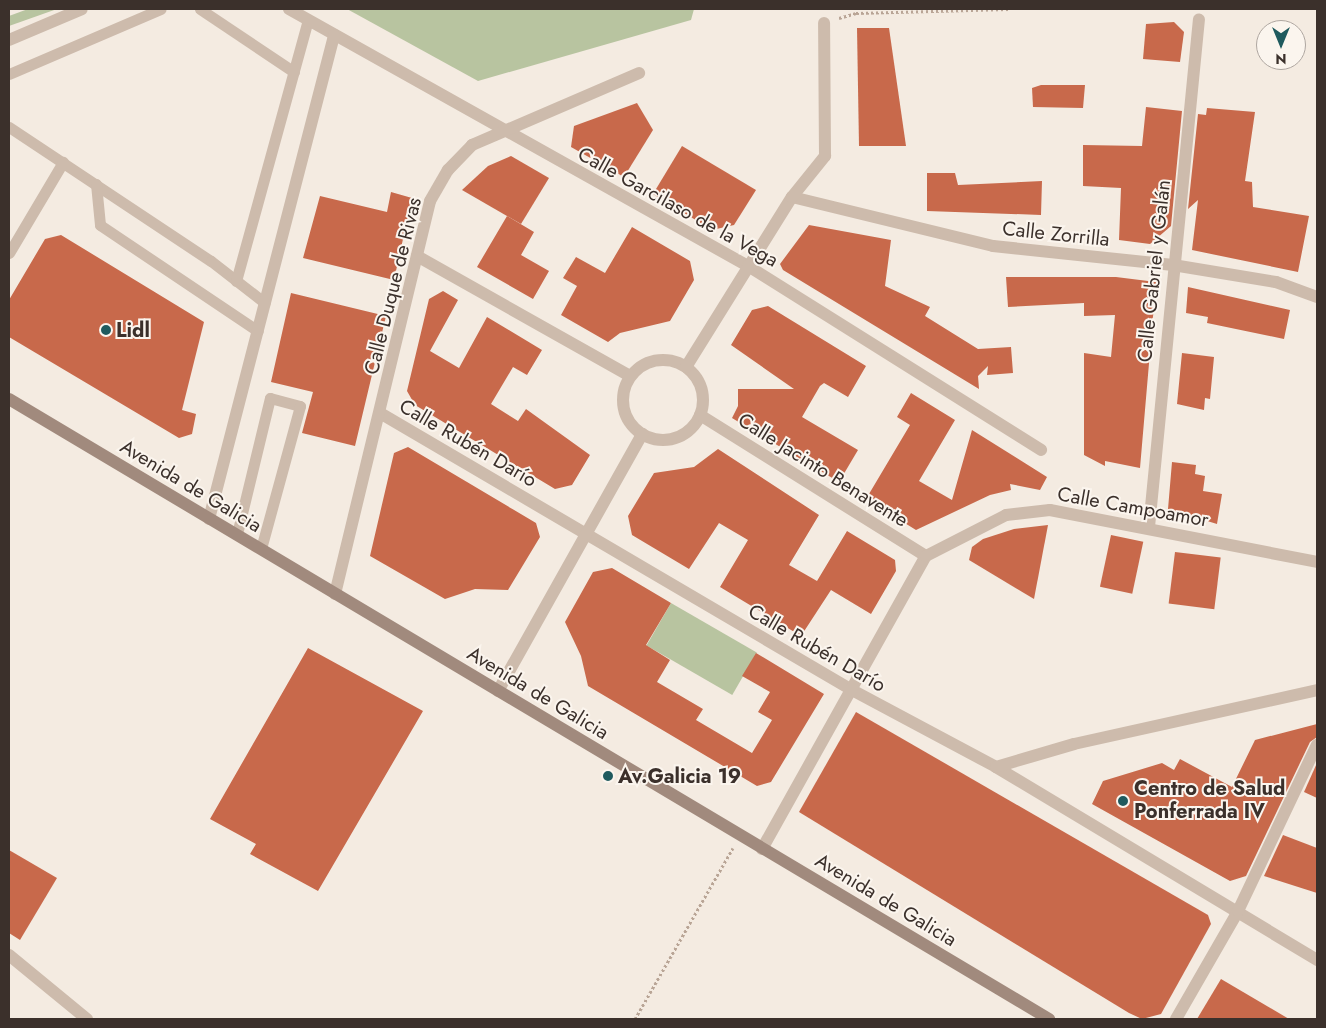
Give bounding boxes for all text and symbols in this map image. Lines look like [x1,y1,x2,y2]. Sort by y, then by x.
north arrow [1256,20,1306,70]
text: N [1275,49,1287,69]
street label: Calle Garcilaso de la Vega [574,142,782,272]
street label: Calle Gabriel y Galán [1133,179,1175,363]
street label: Calle Duque de Rivas [359,195,427,377]
street label: Calle Zorrilla [1001,216,1111,252]
place label: Lidl [116,318,150,342]
marker: Lidl [100,324,112,336]
street label: Calle Rubén Darío [395,394,541,492]
street label: Calle Jacinto Benavente [733,408,913,532]
street label: Avenida de Galicia [116,434,266,538]
street label: Calle Campoamor [1056,482,1210,532]
street label: Calle Rubén Darío [744,599,890,697]
street label: Avenida de Galicia [463,641,613,745]
place label: Av.Galicia 19 [618,764,741,788]
marker: Av.Galicia 19 [602,770,614,782]
place label: Centro de Salud Ponferrada IV [1134,777,1285,824]
marker: Centro de Salud Ponferrada IV [1116,794,1130,808]
street label: Avenida de Galicia [811,848,961,952]

